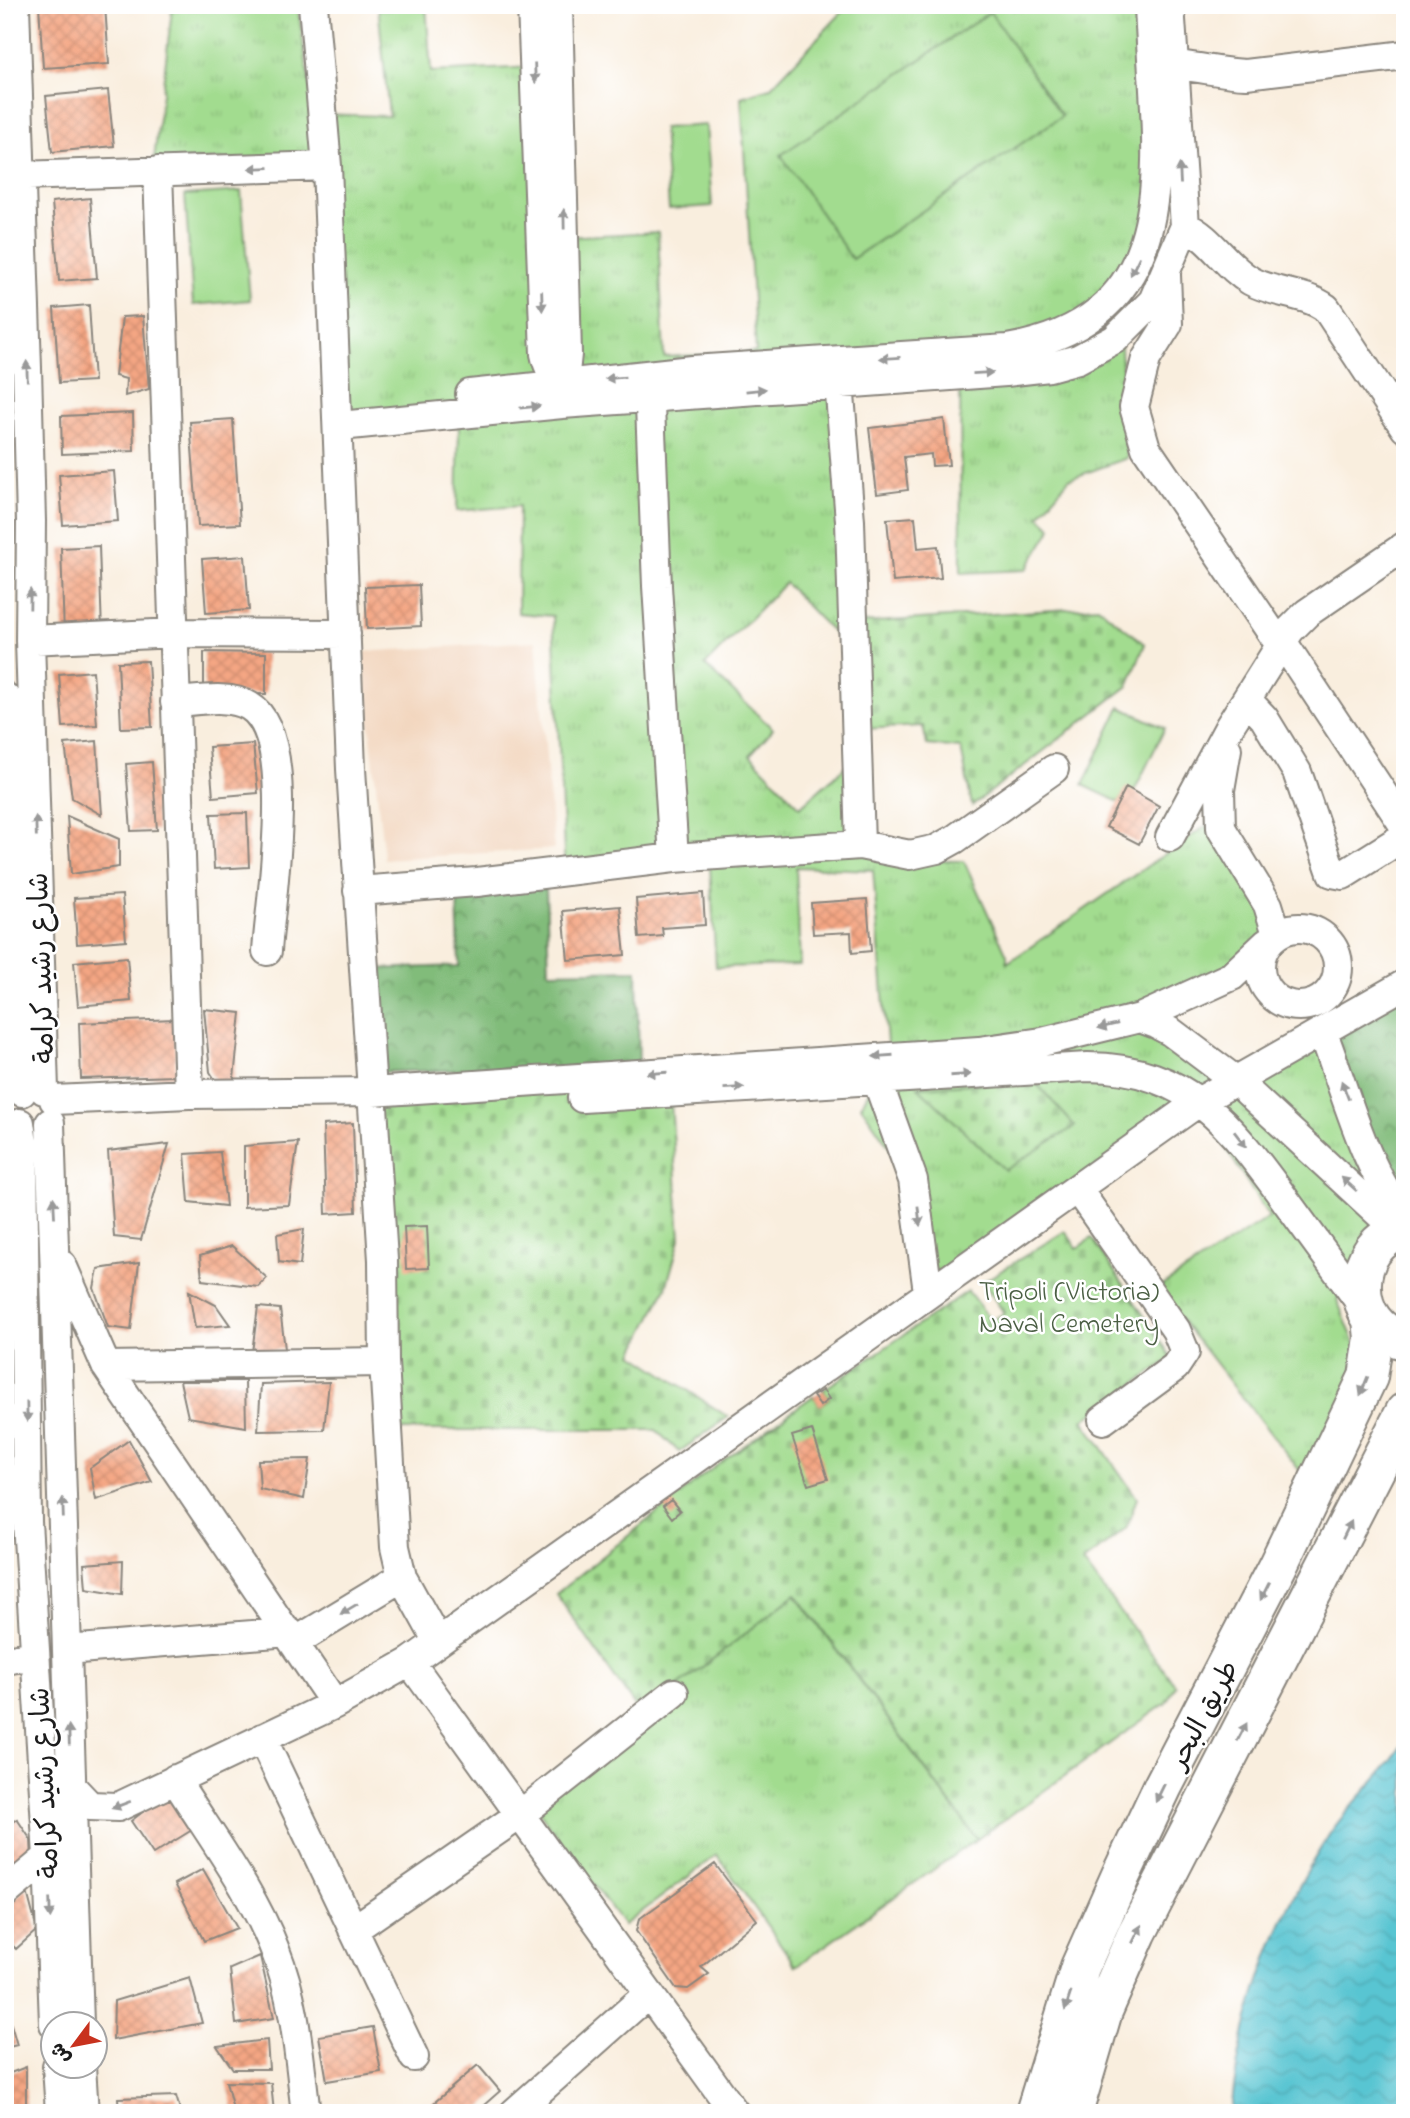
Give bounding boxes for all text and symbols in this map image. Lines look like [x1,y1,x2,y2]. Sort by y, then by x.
one-way arrow [529,63,540,85]
one-way arrow [248,162,270,173]
one-way arrow [1175,163,1186,185]
one-way arrow [558,207,570,229]
one-way arrow [1130,256,1141,276]
one-way arrow [537,290,548,312]
one-way arrow [879,353,901,364]
one-way arrow [22,360,33,382]
one-way arrow [972,367,994,378]
one-way arrow [604,373,626,384]
one-way arrow [746,384,768,395]
one-way arrow [519,401,541,412]
one-way arrow [25,587,36,609]
one-way arrow [30,815,42,837]
street label: شارع رشيد كرامة [20,872,67,1064]
one-way arrow [1097,1021,1119,1032]
one-way arrow [872,1051,894,1062]
one-way arrow [645,1068,667,1079]
one-way arrow [951,1070,973,1081]
one-way arrow [1339,1080,1350,1101]
one-way arrow [724,1083,746,1094]
one-way arrow [1232,1129,1247,1147]
one-way arrow [1340,1176,1358,1192]
one-way arrow [48,1195,59,1217]
one-way arrow [914,1205,925,1227]
park label: Tripoli (Victoria) Naval Cemetery [979,1273,1159,1346]
one-way arrow [1358,1376,1369,1397]
one-way arrow [21,1401,33,1423]
one-way arrow [57,1496,68,1518]
one-way arrow [1341,1520,1352,1540]
one-way arrow [1260,1581,1271,1601]
one-way arrow [339,1603,358,1616]
street label: طريق البحر [1158,1654,1251,1779]
street label: شارع رشيد كرامة [21,1686,72,1879]
one-way arrow [1236,1722,1248,1742]
one-way arrow [64,1724,75,1746]
one-way arrow [1154,1783,1165,1803]
one-way arrow [110,1799,131,1810]
one-way arrow [44,1897,55,1919]
one-way arrow [1131,1924,1143,1944]
one-way arrow [1063,1991,1073,2012]
north arrow [38,2010,108,2080]
text: ش [45,2037,79,2069]

